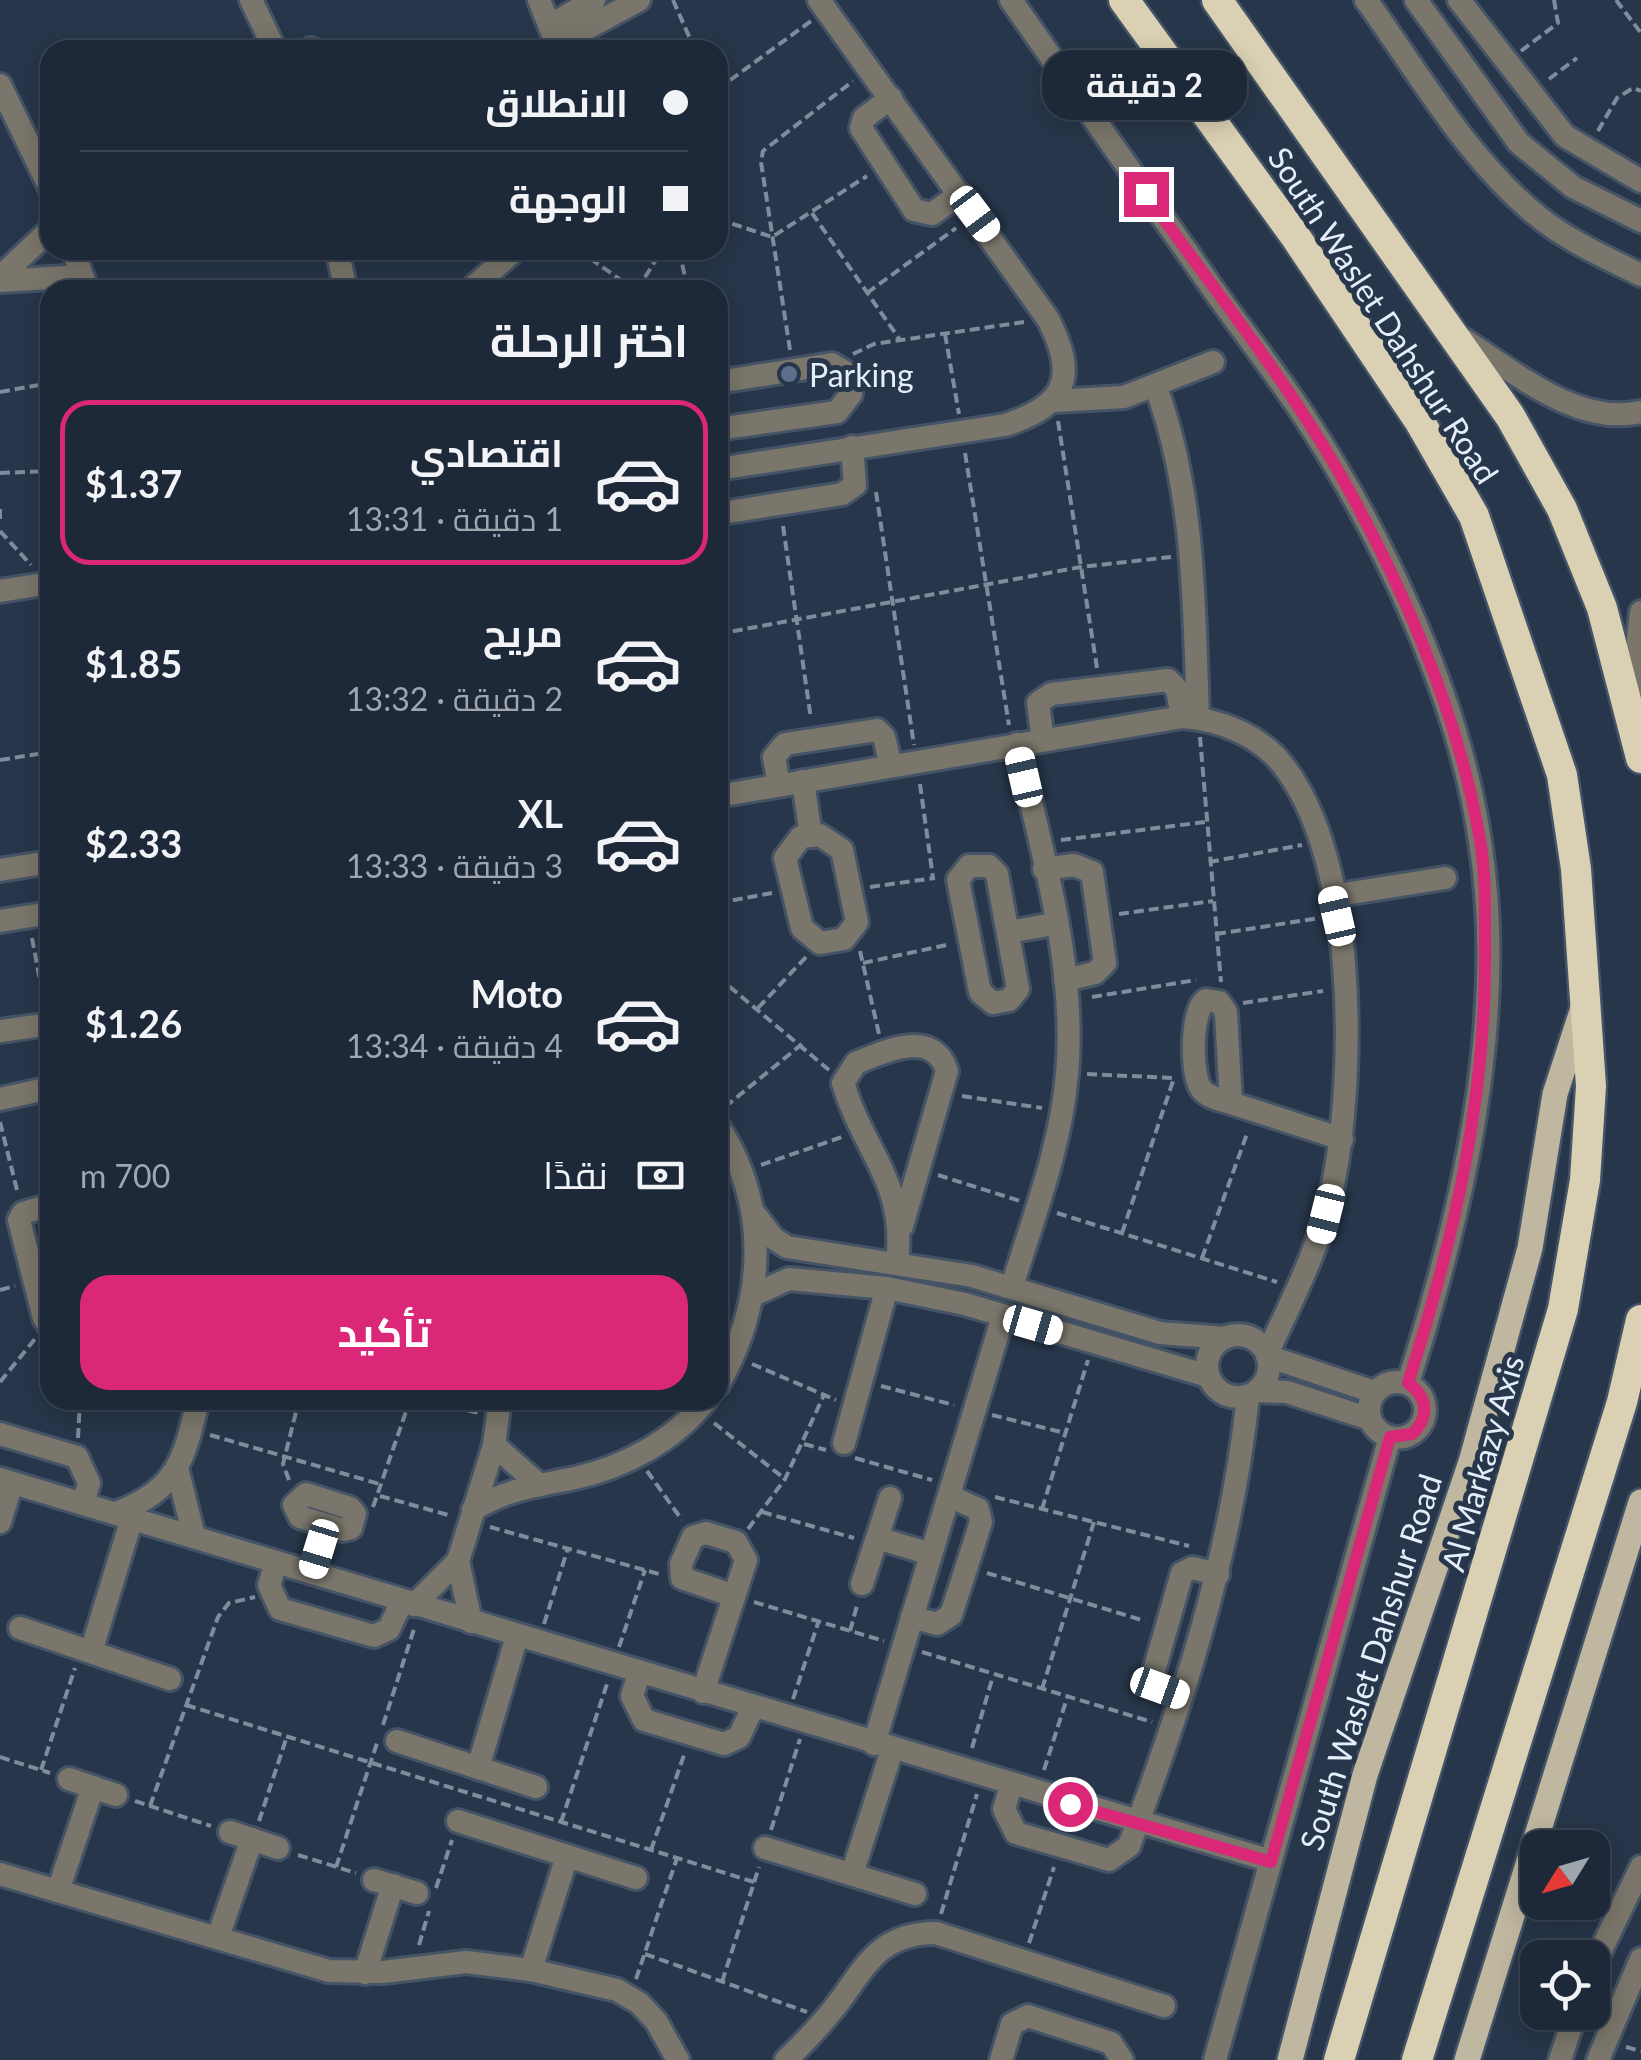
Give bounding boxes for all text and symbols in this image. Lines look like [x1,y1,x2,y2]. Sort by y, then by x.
callout: 2 دقيقة [1044,49,1248,119]
text: 2 دقيقة [1086,65,1203,104]
text: الانطلاق [485,79,628,125]
street label: South Waslet Dahshur Road [1261,140,1507,490]
route end [1124,172,1169,217]
text: الوجهة [509,175,628,221]
car [945,181,1005,247]
text: اختر الرحلة [490,313,688,367]
place label: Parking [809,355,914,394]
marker: Parking [778,363,800,385]
text: اقتصادي [410,429,563,475]
icon: car [593,438,683,528]
text: $1.37 [85,460,182,506]
text: 1 دقيقة · 13:31 [346,499,563,538]
text: مريح [483,609,563,655]
icon: car [593,618,683,708]
text: $1.85 [85,640,182,686]
text: 2 دقيقة · 13:32 [346,679,563,718]
car [1003,744,1045,810]
text: XL [518,790,563,836]
icon: car [593,798,683,888]
text: $2.33 [85,820,182,866]
text: 3 دقيقة · 13:33 [346,846,563,885]
car [1316,883,1358,949]
text: Moto [470,970,563,1016]
icon: car [593,978,683,1068]
text: $1.26 [85,1000,182,1046]
text: 4 دقيقة · 13:34 [346,1026,563,1065]
icon: cash [633,1148,688,1203]
text: نقدًا [543,1151,608,1197]
text: 700 m [80,1156,170,1195]
car [1304,1181,1348,1247]
button: تأكيد [80,1275,688,1390]
car [1000,1302,1066,1348]
street label: Al Markazy Axis [1433,1351,1531,1575]
street label: South Waslet Dahshur Road [1291,1469,1449,1855]
car [296,1516,342,1582]
car [1127,1664,1193,1712]
route start [1048,1782,1093,1827]
north arrow [1520,1830,1610,1920]
map controls [1520,1830,1610,2030]
button: locate [1520,1940,1610,2030]

